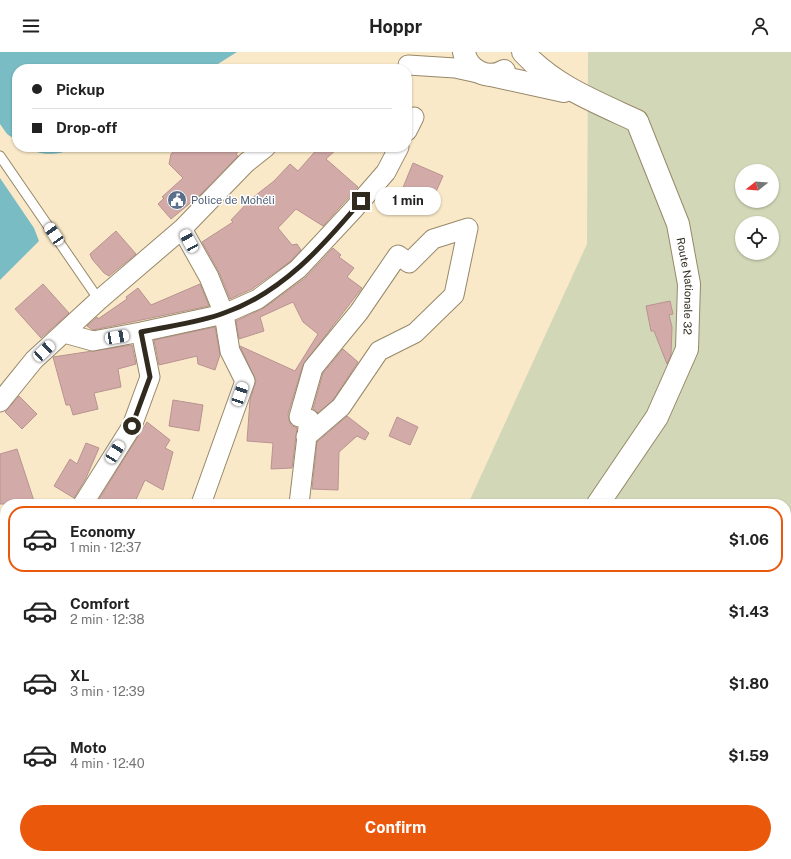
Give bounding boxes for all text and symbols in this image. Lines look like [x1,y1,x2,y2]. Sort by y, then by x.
icon: menu [20,15,42,37]
icon: person [749,15,771,37]
text: Hoppr [369,16,422,37]
text: Pickup [56,81,105,98]
text: Drop-off [56,119,117,136]
north arrow [735,164,779,208]
map controls [735,164,779,260]
callout: 1 min [375,187,441,215]
public building icon: Police de Mohéli [166,189,188,211]
route end [352,192,370,210]
text: 1 min [392,193,424,208]
place label: Police de Mohéli [191,194,275,206]
button: locate [735,216,779,260]
car [42,221,66,247]
car [178,228,200,254]
street label: Route Nationale 32 [675,237,695,336]
car [104,329,130,345]
car [31,338,57,364]
car [230,381,250,407]
route start [123,417,141,435]
car [104,439,126,465]
icon: car [22,521,58,557]
text: Economy [70,523,135,540]
text: $1.06 [729,531,769,548]
text: 1 min · 12:37 [70,540,141,555]
icon: car [22,593,58,629]
text: Comfort [70,595,130,612]
text: $1.43 [729,603,769,620]
text: 2 min · 12:38 [70,612,145,627]
icon: car [22,665,58,701]
text: XL [70,667,89,684]
text: $1.80 [729,675,769,692]
text: 3 min · 12:39 [70,684,145,699]
icon: car [22,737,58,773]
text: Moto [70,739,107,756]
text: $1.59 [728,747,769,764]
text: 4 min · 12:40 [70,756,145,771]
button: Confirm [20,805,771,851]

